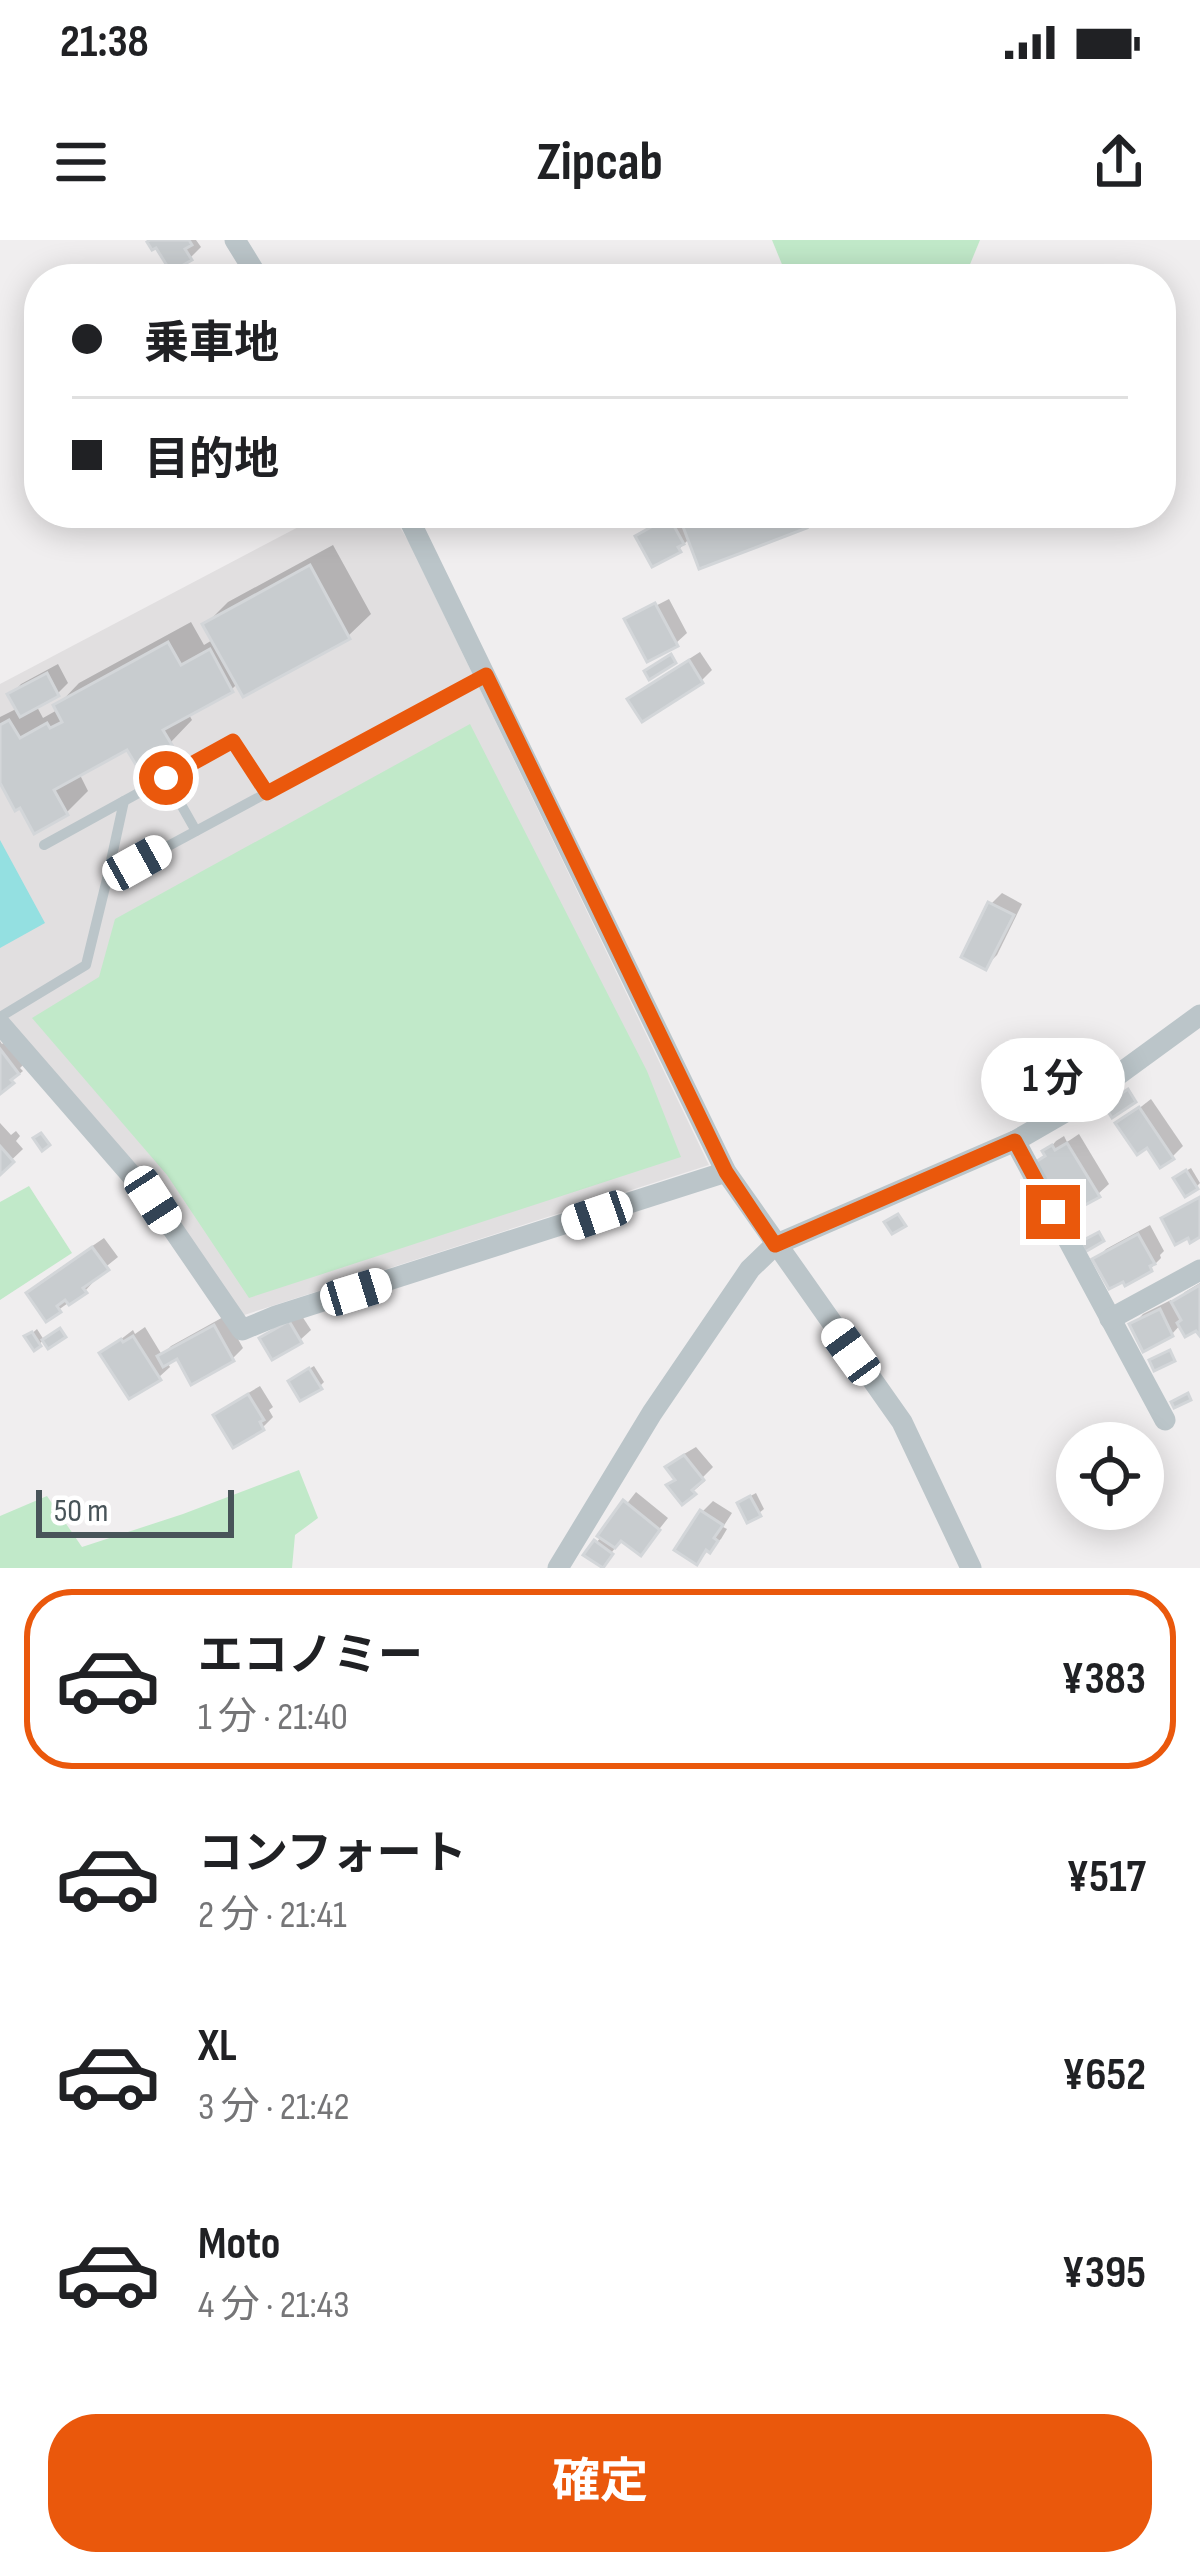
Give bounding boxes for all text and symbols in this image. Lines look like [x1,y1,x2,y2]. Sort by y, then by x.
text: 21:38 [60,15,149,70]
icon: menu [48,129,114,195]
icon: share [1086,129,1152,195]
text: Zipcab [537,130,663,195]
text: 乗車地 [144,317,279,372]
text: 目的地 [144,433,279,488]
route start [139,751,193,805]
car [97,830,177,896]
callout: 1 分 [981,1038,1125,1122]
text: 1 分 [1023,1056,1083,1103]
car [118,1160,188,1240]
route end [1026,1185,1080,1239]
car [557,1186,637,1244]
car [316,1264,396,1320]
car [815,1312,887,1392]
map controls [1056,1422,1164,1530]
button: locate [1056,1422,1164,1530]
scale bar [36,1484,234,1537]
text: 50 m [54,1491,108,1531]
icon: car [54,1625,162,1733]
text: エコノミー [198,1629,423,1684]
text: ¥383 [1061,1652,1146,1707]
text: 1 分 · 21:40 [198,1694,348,1741]
icon: car [54,1823,162,1931]
text: コンフォート [198,1827,467,1882]
text: ¥517 [1066,1850,1146,1905]
text: 2 分 · 21:41 [198,1892,347,1939]
text: XL [198,2019,237,2074]
icon: car [54,2021,162,2129]
text: ¥652 [1062,2048,1146,2103]
text: 3 分 · 21:42 [198,2084,349,2131]
text: Moto [198,2217,280,2272]
icon: car [54,2219,162,2327]
text: ¥395 [1062,2246,1146,2301]
text: 4 分 · 21:43 [198,2282,350,2329]
button: 確定 [48,2414,1152,2552]

